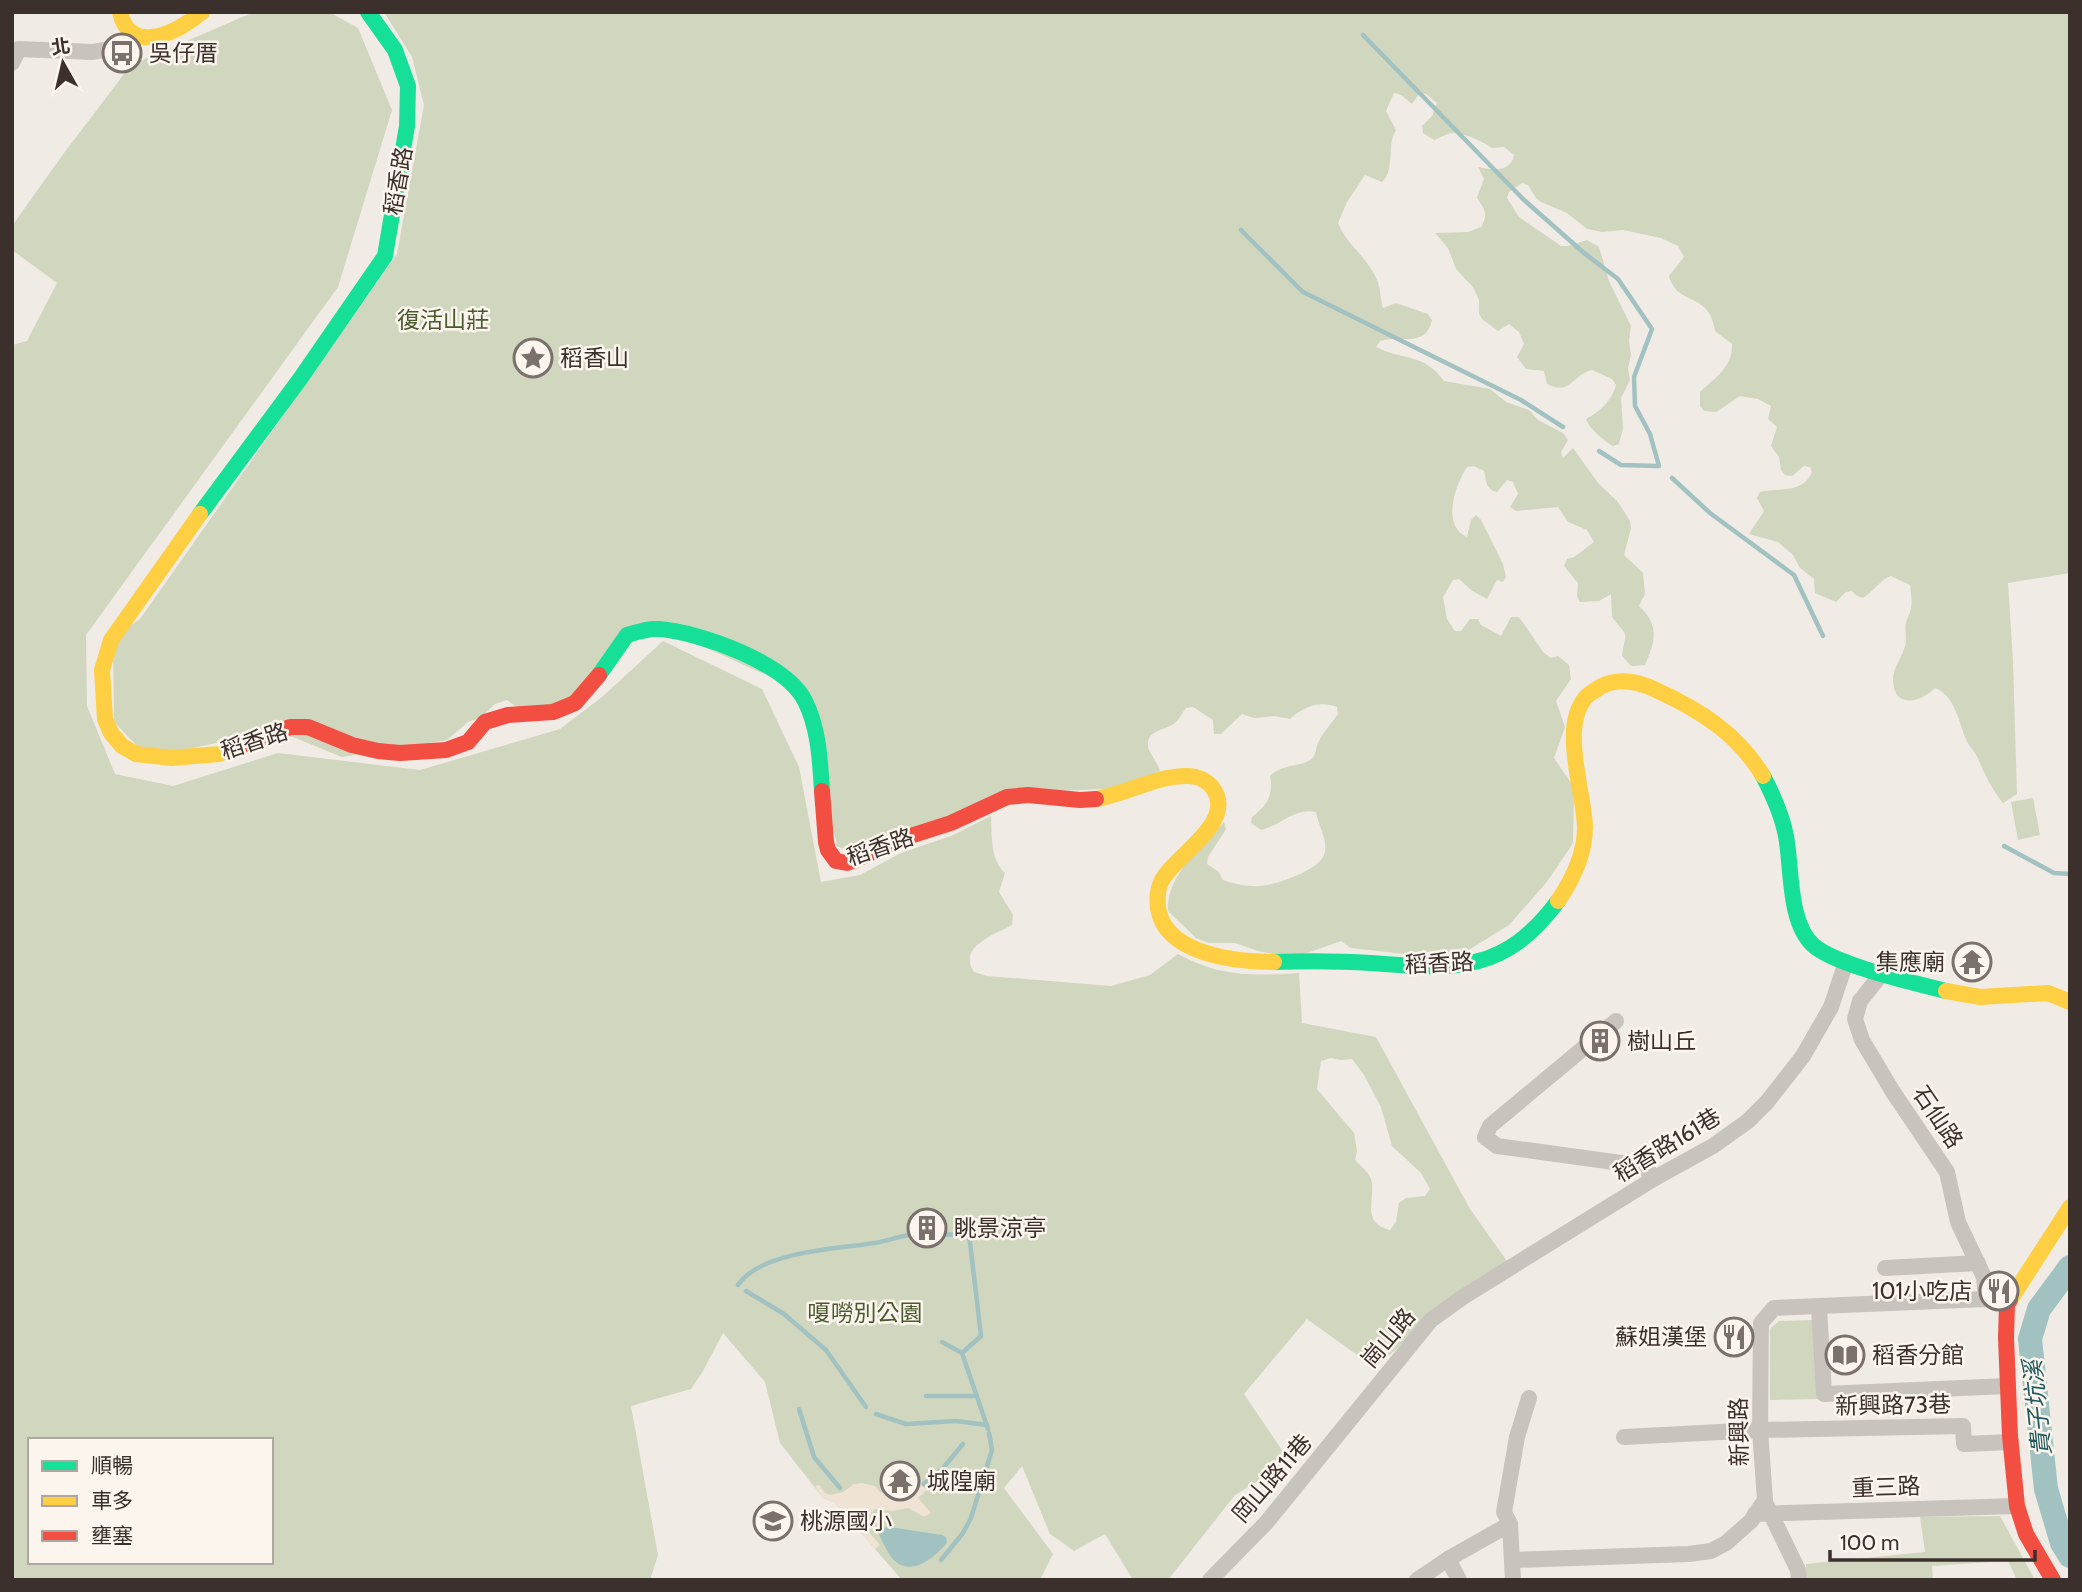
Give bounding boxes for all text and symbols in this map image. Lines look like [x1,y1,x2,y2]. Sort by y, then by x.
north arrow [28,28,98,98]
bus stop icon: 吳仔厝 [101,32,143,74]
text: 北 [50,34,72,59]
place label: 吳仔厝 [149,39,218,67]
street label: 稻香路 [378,145,418,217]
park label: 復活山莊 [397,306,489,334]
place icon: 稻香山 [512,337,554,379]
place label: 稻香山 [560,344,629,372]
street label: 稻香路 [217,717,291,765]
street label: 稻香路 [843,823,917,871]
temple icon: 集應廟 [1951,941,1993,983]
street label: 稻香路 [1404,947,1474,979]
place label: 集應廟 [1876,948,1945,976]
building icon: 樹山丘 [1579,1020,1621,1062]
place label: 樹山丘 [1627,1027,1696,1055]
street label: 石仙路 [1907,1081,1969,1153]
street label: 稻香路161巷 [1608,1102,1726,1188]
building icon: 眺景涼亭 [906,1207,948,1249]
place label: 眺景涼亭 [954,1214,1046,1242]
restaurant icon: 101小吃店 [1978,1270,2020,1312]
place label: 101小吃店 [1872,1277,1972,1305]
park label: 嗄嘮別公園 [808,1299,923,1327]
street label: 崗山路 [1355,1303,1421,1373]
restaurant icon: 蘇姐漢堡 [1713,1316,1755,1358]
place label: 蘇姐漢堡 [1615,1323,1707,1351]
library icon: 稻香分館 [1824,1334,1866,1376]
place label: 稻香分館 [1872,1341,1964,1369]
water label: 貴子坑溪 [2017,1356,2056,1457]
street label: 新興路73巷 [1835,1390,1951,1420]
street label: 新興路 [1724,1397,1754,1467]
street label: 岡山路11巷 [1226,1428,1318,1528]
legend [28,1438,273,1564]
text: 順暢 [91,1453,133,1478]
temple icon: 城隍廟 [879,1460,921,1502]
place label: 城隍廟 [927,1467,996,1495]
street label: 重三路 [1851,1472,1921,1502]
text: 車多 [91,1488,133,1513]
school or university icon: 桃源國小 [752,1500,794,1542]
place label: 桃源國小 [800,1507,892,1535]
scale bar [1830,1518,2035,1562]
text: 壅塞 [91,1523,133,1548]
text: 100 m [1840,1530,1899,1555]

